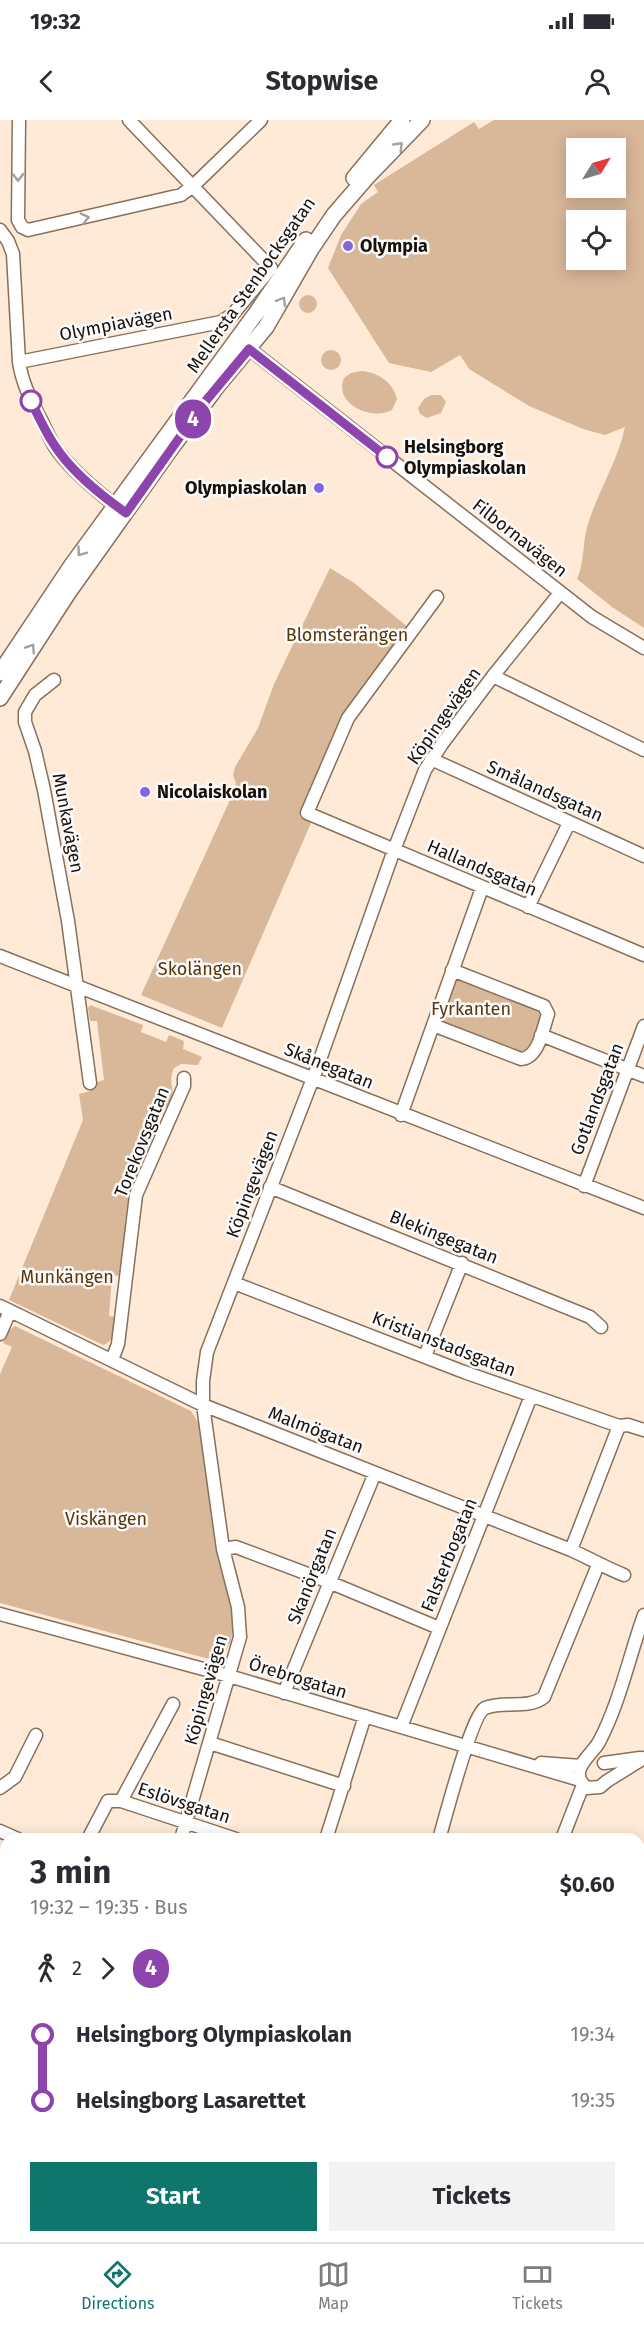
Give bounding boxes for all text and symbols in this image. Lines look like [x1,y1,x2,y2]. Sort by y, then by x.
text: 19:32 [30,8,81,35]
icon: back [30,65,63,98]
text: Stopwise [265,65,379,97]
icon: person [581,65,614,98]
north arrow [566,138,626,198]
map controls [566,138,626,270]
one-way arrow [391,143,402,154]
one-way arrow [12,173,24,182]
street label: Mellersta Stenbocksgatan [182,193,320,377]
button: locate [566,210,626,270]
one-way arrow [79,212,89,225]
place label: Olympia [360,235,428,257]
marker: Olympia [341,239,355,253]
one-way arrow [274,296,286,307]
street label: Olympiavägen [58,302,174,346]
unlabelled marker [20,390,42,412]
line badge: 4 [174,400,212,438]
text: 4 [187,406,199,432]
place label: Helsingborg Olympiaskolan [404,436,526,479]
marker: Helsingborg Olympiaskolan [376,446,398,468]
place label: Olympiaskolan [185,477,307,499]
marker: Olympiaskolan [312,481,326,495]
street label: Filbornavägen [468,494,572,582]
one-way arrow [77,546,88,557]
park label: Blomsterängen [286,624,408,646]
one-way arrow [24,644,35,655]
street label: Köpingevägen [402,663,486,769]
street label: Smålandsgatan [483,756,607,826]
street label: Munkavägen [48,771,88,875]
place label: Nicolaiskolan [157,781,267,803]
marker: Nicolaiskolan [138,785,152,799]
street label: Hallandsgatan [424,835,540,901]
park label: Skolängen [158,958,242,980]
park label: Fyrkanten [431,998,511,1020]
street label: Skånegatan [281,1038,377,1094]
street label: Gotlandsgatan [566,1040,628,1158]
street label: Torekovsgatan [110,1084,174,1200]
street label: Köpingevägen [221,1127,283,1241]
street label: Blekingegatan [386,1205,502,1269]
park label: Munkängen [20,1266,114,1288]
street label: Kristianstadsgatan [369,1306,519,1382]
street label: Malmögatan [265,1402,367,1458]
street label: Falsterbogatan [416,1495,482,1615]
park label: Viskängen [65,1508,147,1530]
street label: Skanörgatan [283,1525,341,1627]
street label: Köpingevägen [180,1632,232,1748]
street label: Örebrogatan [246,1653,350,1703]
street label: Eslövsgatan [135,1778,233,1828]
text: 3 min [30,1852,111,1892]
text: $0.60 [560,1871,615,1898]
text: 19:32 – 19:35 · Bus [30,1895,188,1919]
icon: walk [30,1952,63,1985]
icon: forward [91,1952,124,1985]
text: 4 [145,1955,157,1981]
text: 2 [72,1956,82,1980]
text: Helsingborg Olympiaskolan [76,2021,352,2048]
text: 19:34 [570,2022,615,2046]
text: Helsingborg Lasarettet [76,2087,306,2114]
text: 19:35 [571,2088,615,2112]
button: Start [30,2162,317,2231]
button: Tickets [329,2162,615,2231]
tab: Directions [81,2258,155,2313]
tab: Map [317,2258,350,2313]
tab: Tickets [512,2258,563,2313]

